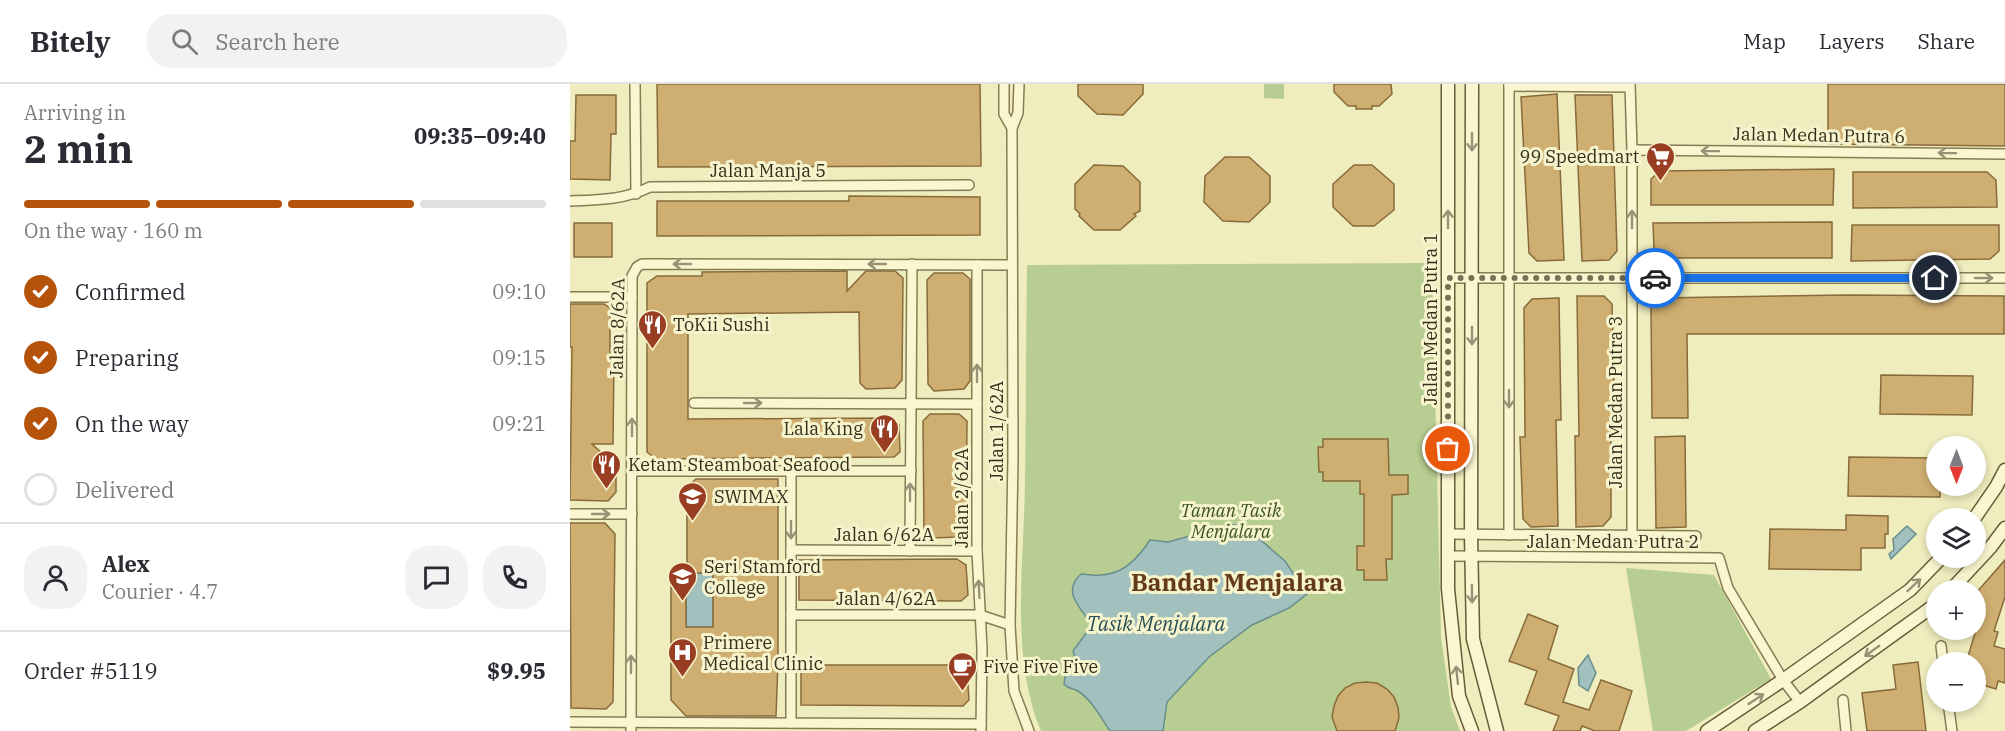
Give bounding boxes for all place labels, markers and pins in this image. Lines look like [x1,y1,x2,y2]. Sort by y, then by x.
supermarket icon: 99 Speedmart [1644,140,1676,182]
place label: 99 Speedmart [1520,145,1639,168]
pin [1909,252,1960,303]
restaurant icon: ToKii Sushi [636,308,668,350]
place label: ToKii Sushi [673,313,770,336]
restaurant icon: Lala King [868,412,900,454]
place label: Lala King [783,417,863,440]
pin [1422,423,1473,474]
restaurant icon: Ketam Steamboat Seafood [591,448,623,490]
place label: Ketam Steamboat Seafood [628,453,850,476]
school or university icon: SWIMAX [677,480,709,522]
place label: SWIMAX [714,485,789,508]
place label: Seri Stamford College [704,555,821,599]
school or university icon: Seri Stamford College [667,560,699,602]
place label: Primere Medical Clinic [703,631,823,675]
hospital icon: Primere Medical Clinic [666,636,698,678]
cafe icon: Five Five Five [946,650,978,692]
place label: Five Five Five [983,655,1098,678]

